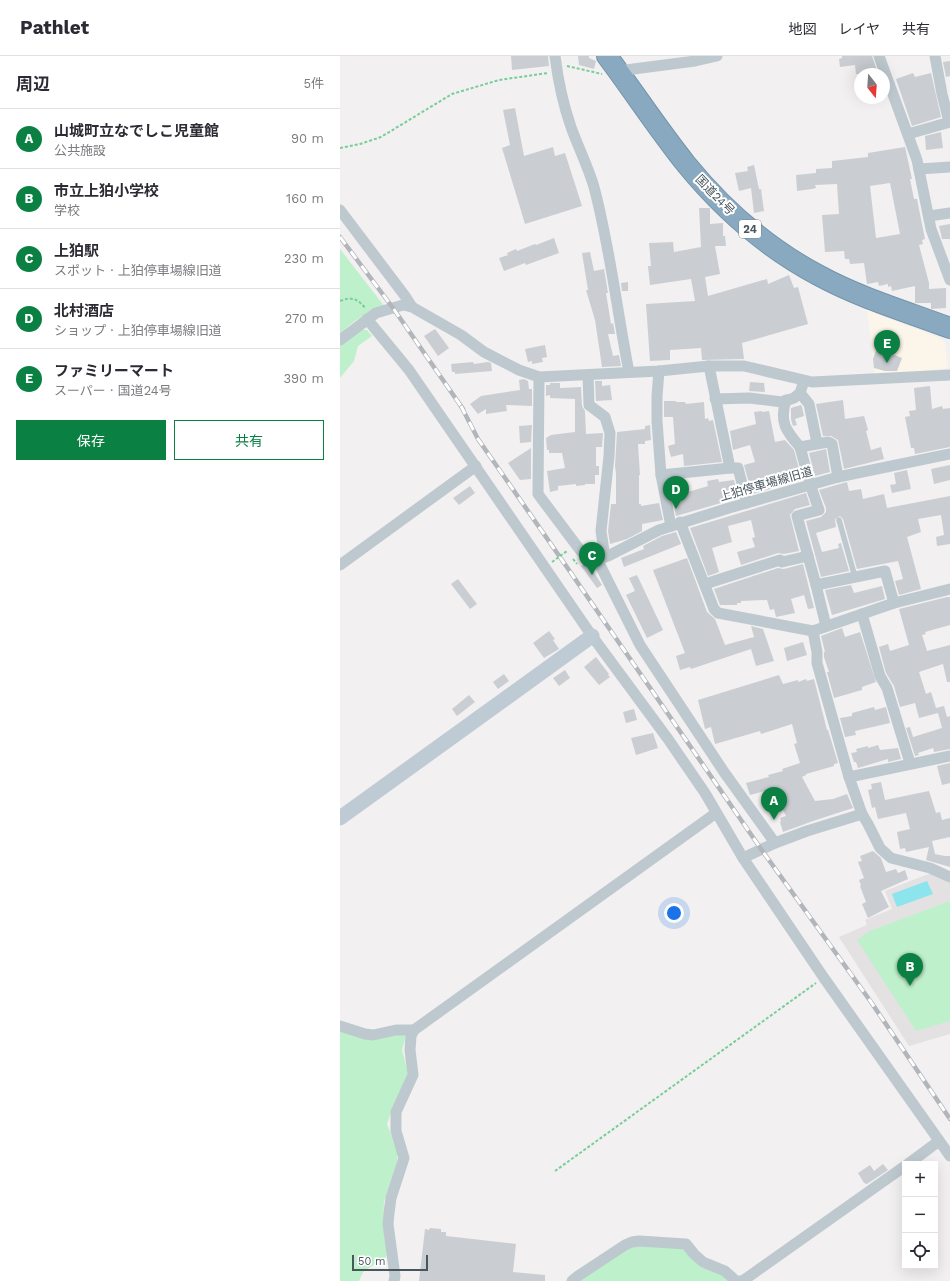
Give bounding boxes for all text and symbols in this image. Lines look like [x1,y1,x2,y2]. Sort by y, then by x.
text: Pathlet [20,16,89,39]
text: 地図 [788,21,816,37]
text: レイヤ [838,21,880,37]
text: 共有 [902,21,930,37]
north arrow [854,68,890,104]
text: 周辺 [16,74,50,94]
text: 5件 [303,76,324,91]
text: 山城町立なでしこ児童館 [54,122,219,140]
text: A [25,131,33,146]
text: 90 m [291,131,324,146]
text: 公共施設 [54,143,106,158]
street label: 国道24号 [693,172,737,218]
text: 市立上狛小学校 [54,182,159,200]
text: B [25,191,33,206]
text: 160 m [286,191,324,206]
text: 学校 [54,203,80,218]
road number: 24 [739,220,761,238]
text: 上狛駅 [54,242,99,260]
text: C [25,251,33,266]
text: 230 m [284,251,324,266]
text: スポット · 上狛停車場線旧道 [54,263,222,278]
text: 北村酒店 [54,302,114,320]
text: D [24,311,34,326]
text: 270 m [285,311,324,326]
text: ショップ · 上狛停車場線旧道 [54,323,222,338]
pin: E [874,330,900,363]
text: ファミリーマート [54,362,174,380]
text: E [25,371,33,386]
text: 390 m [283,371,324,386]
text: スーパー · 国道24号 [54,383,172,398]
button: 保存 [16,420,166,460]
button: 共有 [174,420,324,460]
street label: 上狛停車場線旧道 [718,464,814,504]
pin: D [663,476,689,509]
pin: C [579,542,605,575]
pin: A [761,787,787,820]
your location [664,903,684,923]
pin: B [897,953,923,986]
map controls [902,1161,938,1269]
button: + [902,1161,938,1197]
button: − [902,1197,938,1233]
button: locate [902,1233,938,1269]
scale bar [352,1253,428,1272]
text: 50 m [358,1255,385,1268]

